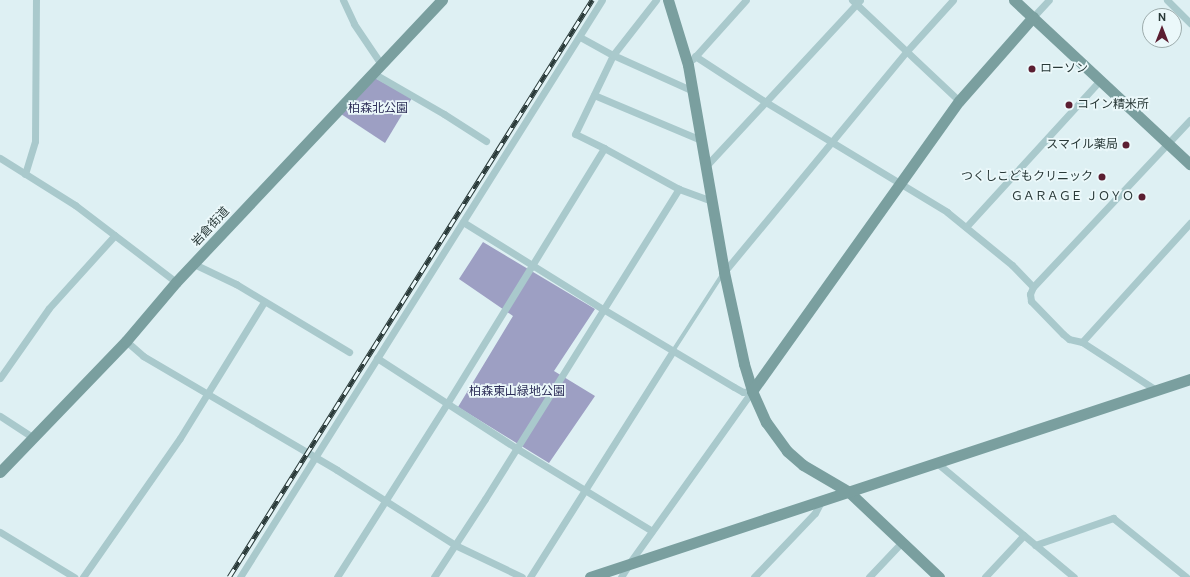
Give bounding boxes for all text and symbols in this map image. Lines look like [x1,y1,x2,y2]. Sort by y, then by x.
north arrow [1142,8,1182,48]
text: N [1158,10,1166,24]
place label: ローソン [1040,62,1088,76]
marker: ローソン [1027,64,1037,74]
place label: コイン精米所 [1077,98,1149,112]
marker: コイン精米所 [1064,100,1074,110]
park label: 柏森北公園 [348,102,408,116]
place label: スマイル薬局 [1046,138,1118,152]
marker: スマイル薬局 [1121,140,1131,150]
place label: つくしこどもクリニック [961,170,1093,184]
marker: つくしこどもクリニック [1096,171,1108,183]
place label: ＧＡＲＡＧＥ ＪＯＹＯ [1011,190,1134,204]
marker: ＧＡＲＡＧＥ ＪＯＹＯ [1137,192,1147,202]
street label: 岩倉街道 [189,205,233,249]
park label: 柏森東山緑地公園 [469,385,565,399]

